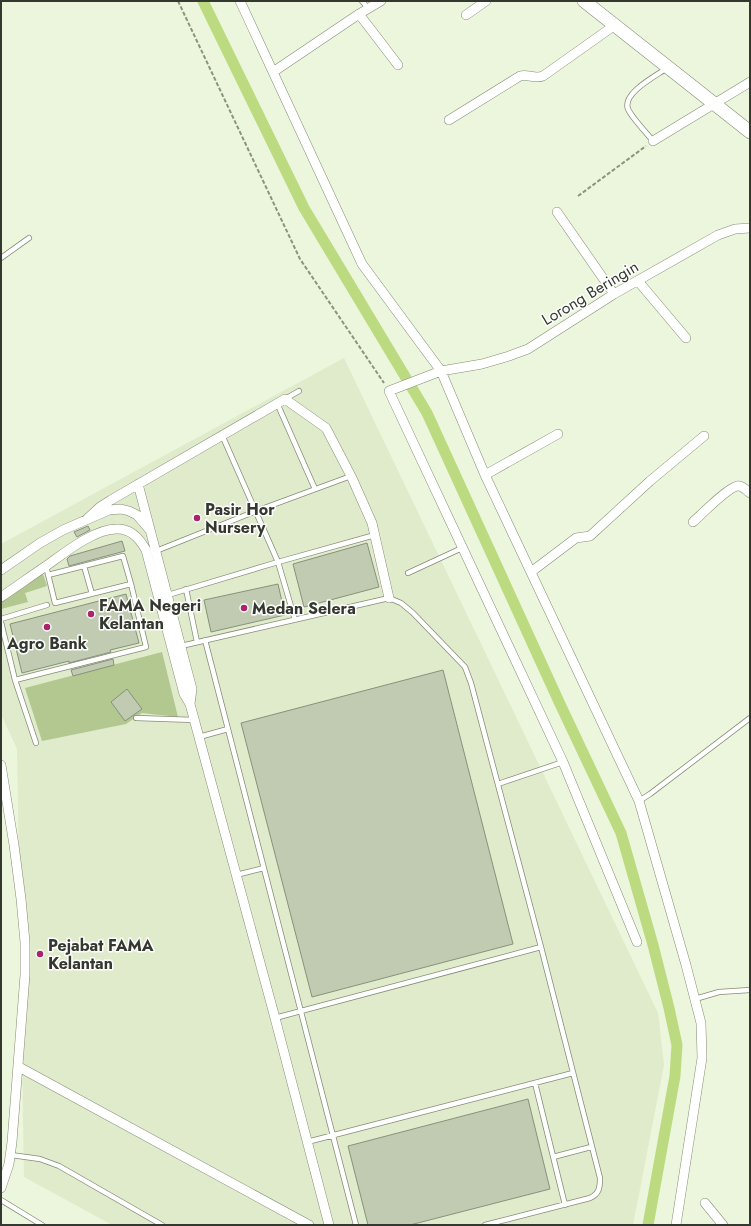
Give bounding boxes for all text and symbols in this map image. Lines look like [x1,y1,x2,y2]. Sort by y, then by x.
street label: Lorong Beringin [537,255,643,331]
place label: Pasir Hor Nursery [205,498,275,539]
marker: Pasir Hor Nursery [192,513,202,523]
place label: FAMA Negeri Kelantan [99,594,201,635]
place label: Medan Selera [252,597,356,620]
marker: Medan Selera [239,603,249,613]
marker: FAMA Negeri Kelantan [86,609,96,619]
marker: Agro Bank [42,622,52,632]
place label: Agro Bank [6,632,88,655]
place label: Pejabat FAMA Kelantan [48,934,154,975]
marker: Pejabat FAMA Kelantan [35,949,45,959]

